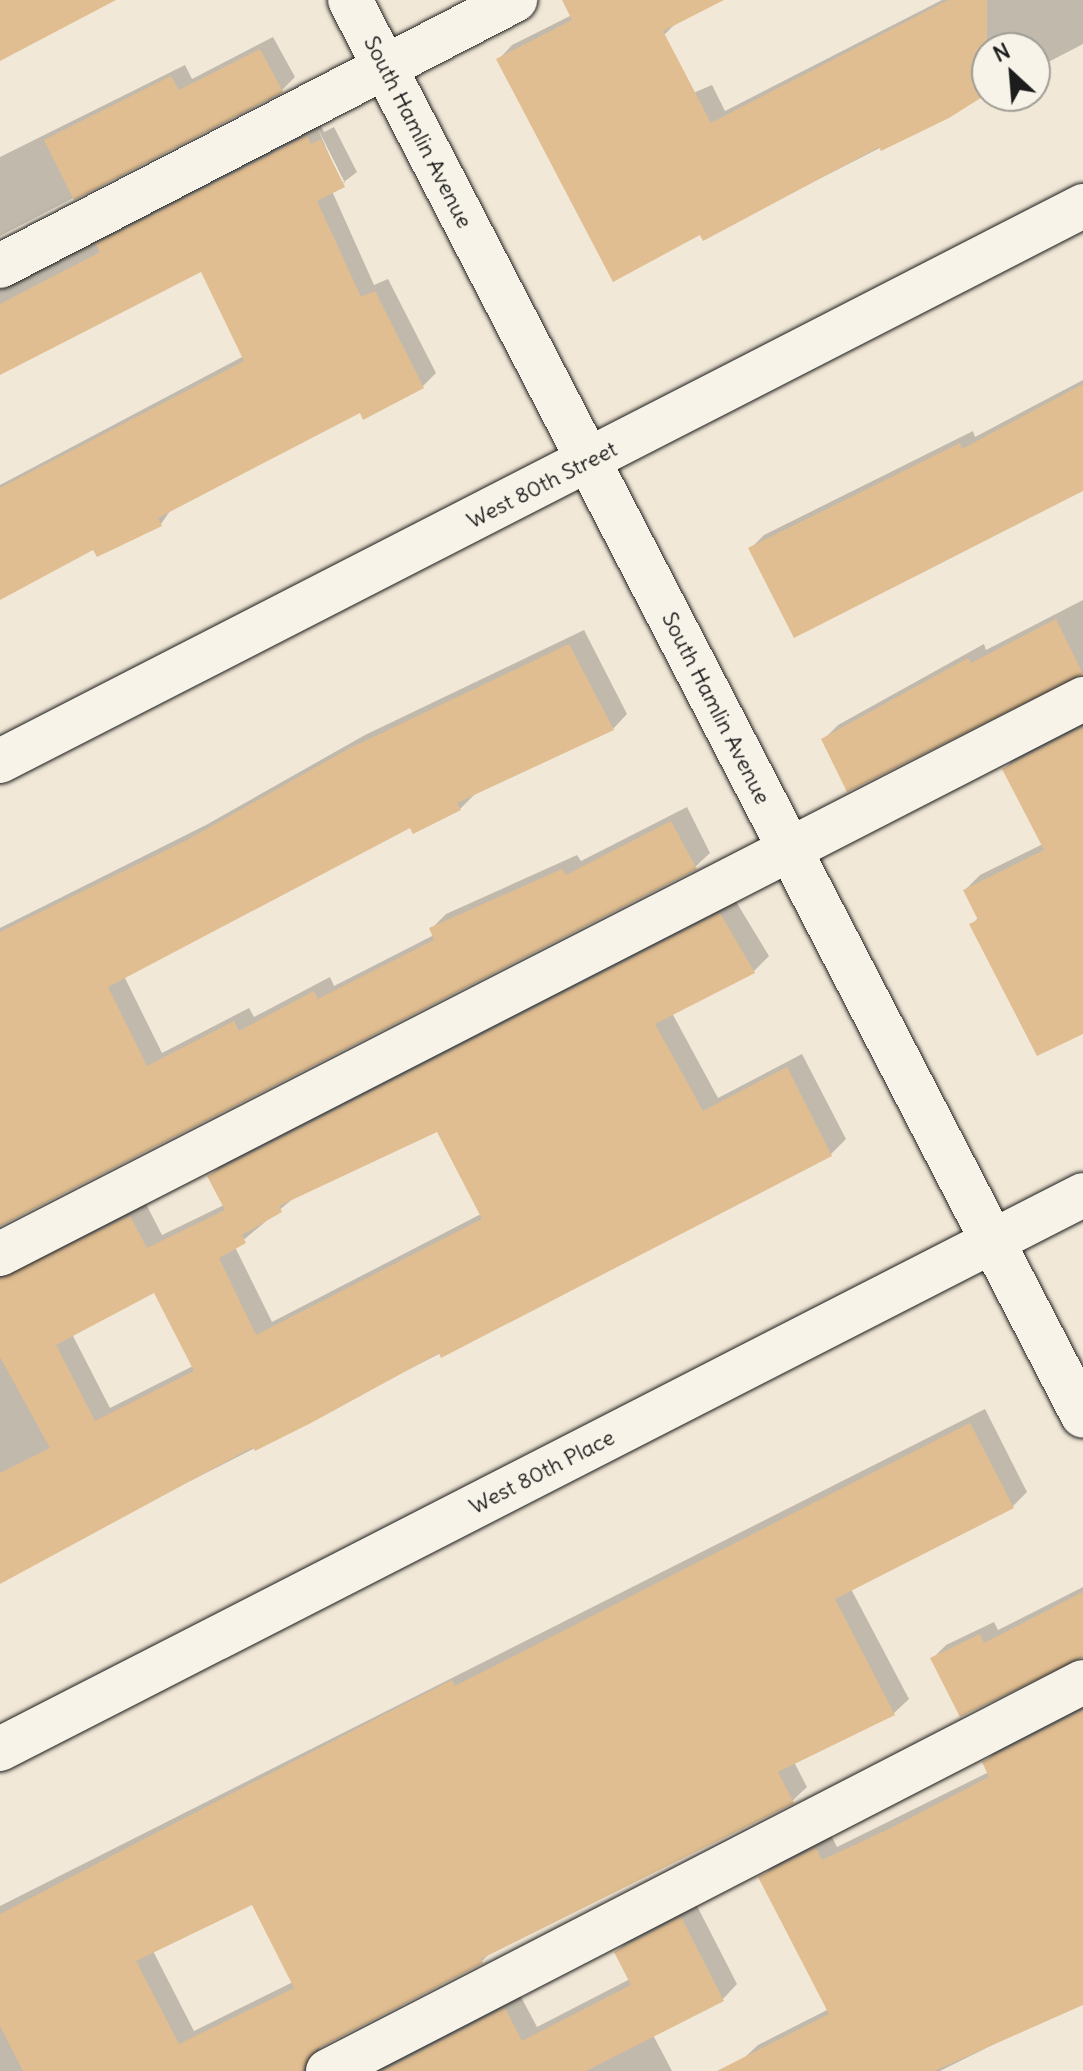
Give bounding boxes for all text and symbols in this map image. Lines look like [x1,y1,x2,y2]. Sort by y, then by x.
street label: South Hamlin Avenue [358,32,478,232]
north arrow [971,32,1051,112]
text: N [988,36,1014,68]
street label: West 80th Street [463,436,621,534]
street label: South Hamlin Avenue [656,608,776,808]
street label: West 80th Place [465,1424,619,1520]

